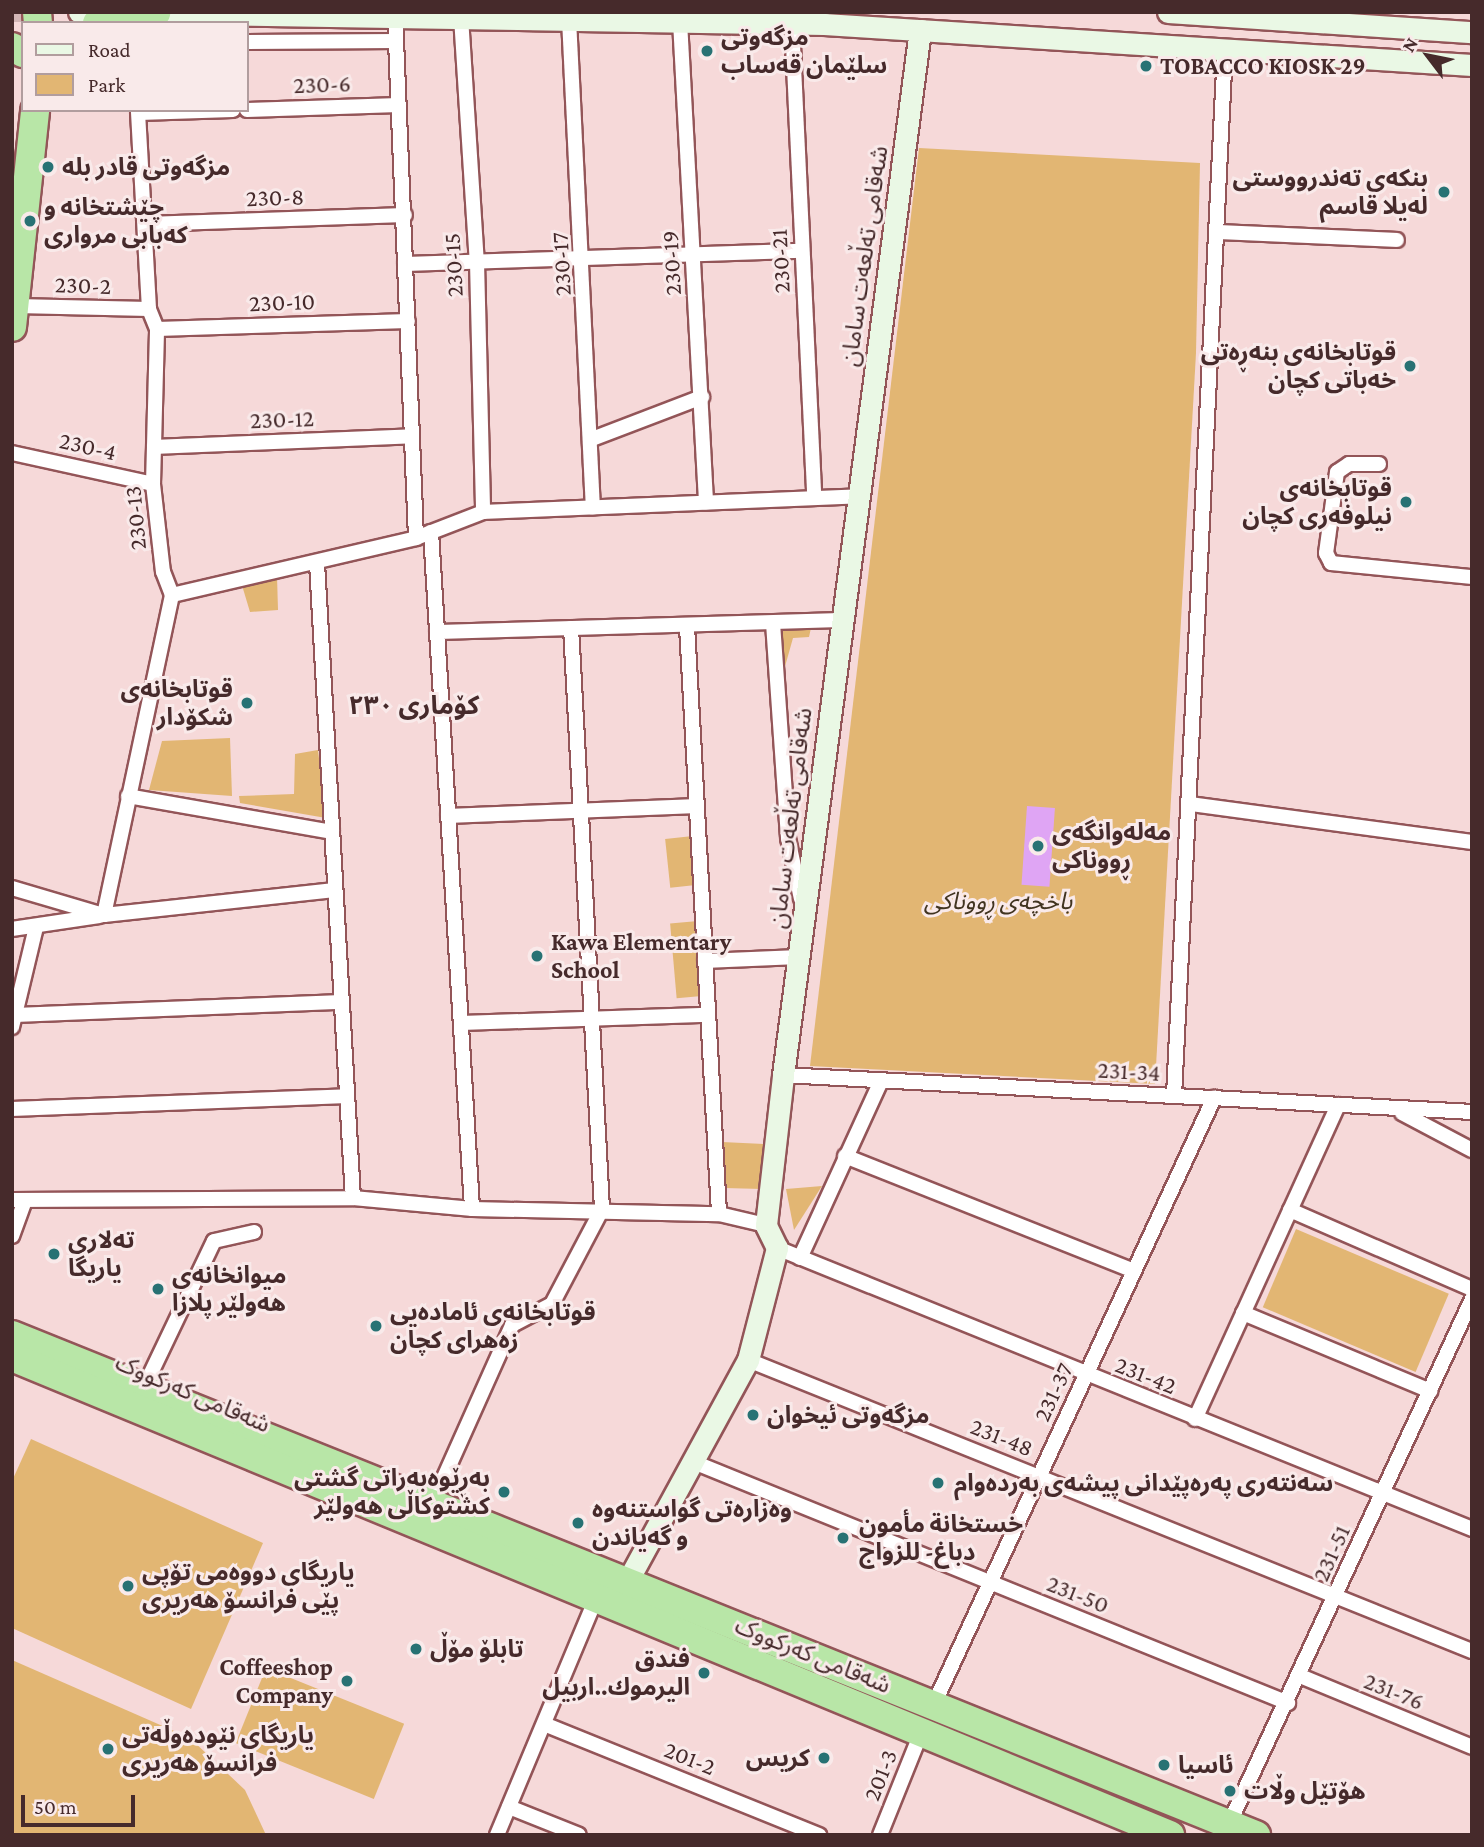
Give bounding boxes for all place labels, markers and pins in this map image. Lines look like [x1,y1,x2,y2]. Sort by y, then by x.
place label: مزگەوتی سلێمان قەساب [721,23,887,79]
marker: مزگەوتی سلێمان قەساب [699,43,715,59]
place label: TOBACCO KIOSK 29 [1160,52,1366,80]
marker: TOBACCO KIOSK 29 [1138,58,1154,74]
place label: مزگەوتی قادر بلە [62,153,230,181]
marker: مزگەوتی قادر بلە [40,159,56,175]
place label: بنکەی تەندرووستی لەیلا قاسم [1233,164,1428,220]
marker: بنکەی تەندرووستی لەیلا قاسم [1434,182,1454,202]
place label: چێشتخانە و کەبابی مرواری [44,193,188,249]
marker: چێشتخانە و کەبابی مرواری [22,213,38,229]
place label: قوتابخانەی بنەڕەتی خەباتی کچان [1201,338,1396,394]
marker: قوتابخانەی بنەڕەتی خەباتی کچان [1402,358,1418,374]
place label: قوتابخانەی نیلوفەری کچان [1242,474,1392,530]
marker: قوتابخانەی نیلوفەری کچان [1398,494,1414,510]
place label: قوتابخانەی شكۆدار [120,675,233,731]
marker: قوتابخانەی شكۆدار [239,695,255,711]
place label: مەلەوانگەی ڕووناکی [1052,818,1171,874]
marker: مەلەوانگەی ڕووناکی [1030,838,1046,854]
place label: Kawa Elementary School [551,928,731,984]
marker: Kawa Elementary School [529,948,545,964]
place label: تەلاری یاریگا [68,1226,135,1282]
marker: تەلاری یاریگا [46,1246,62,1262]
place label: میوانخانەی هەولێر پلازا [172,1261,287,1317]
marker: میوانخانەی هەولێر پلازا [150,1281,166,1297]
place label: قوتابخانەی ئامادەیی زەهرای کچان [390,1298,596,1354]
marker: قوتابخانەی ئامادەیی زەهرای کچان [368,1318,384,1334]
place label: مزگەوتی ئیخوان [767,1401,929,1429]
marker: مزگەوتی ئیخوان [745,1407,761,1423]
place label: بەڕێوەبەراتی گشتی کشتوکاڵی هەولێر [294,1464,490,1520]
place label: سەنتەری پەرەپێدانی پیشەی بەردەوام [954,1469,1333,1497]
marker: سەنتەری پەرەپێدانی پیشەی بەردەوام [928,1473,948,1493]
marker: بەڕێوەبەراتی گشتی کشتوکاڵی هەولێر [496,1484,512,1500]
place label: وەزارەتی گواستنەوە و گەیاندن [592,1495,792,1551]
place label: خستخانة مأمون دباغ- للزواج [859,1510,1023,1566]
marker: وەزارەتی گواستنەوە و گەیاندن [570,1515,586,1531]
marker: خستخانة مأمون دباغ- للزواج [833,1528,853,1548]
place label: یاریگای دووەمی تۆپی پێی فرانسۆ هەریری [142,1558,355,1614]
marker: یاریگای دووەمی تۆپی پێی فرانسۆ هەریری [120,1578,136,1594]
place label: تابلۆ مۆڵ [430,1635,524,1663]
marker: تابلۆ مۆڵ [408,1641,424,1657]
place label: فندق اليرموك..اربيل [542,1645,690,1701]
place label: Coffeeshop Company [219,1653,333,1709]
marker: فندق اليرموك..اربيل [696,1665,712,1681]
marker: Coffeeshop Company [339,1673,355,1689]
place label: یاریگای نێودەوڵەتی فرانسۆ هەریری [122,1721,314,1777]
marker: یاریگای نێودەوڵەتی فرانسۆ هەریری [100,1741,116,1757]
place label: كريس [746,1744,810,1772]
marker: كريس [816,1750,832,1766]
place label: ئاسیا [1178,1751,1233,1779]
marker: ئاسیا [1156,1757,1172,1773]
place label: هۆتێل وڵات [1244,1777,1366,1805]
marker: هۆتێل وڵات [1222,1783,1238,1799]

